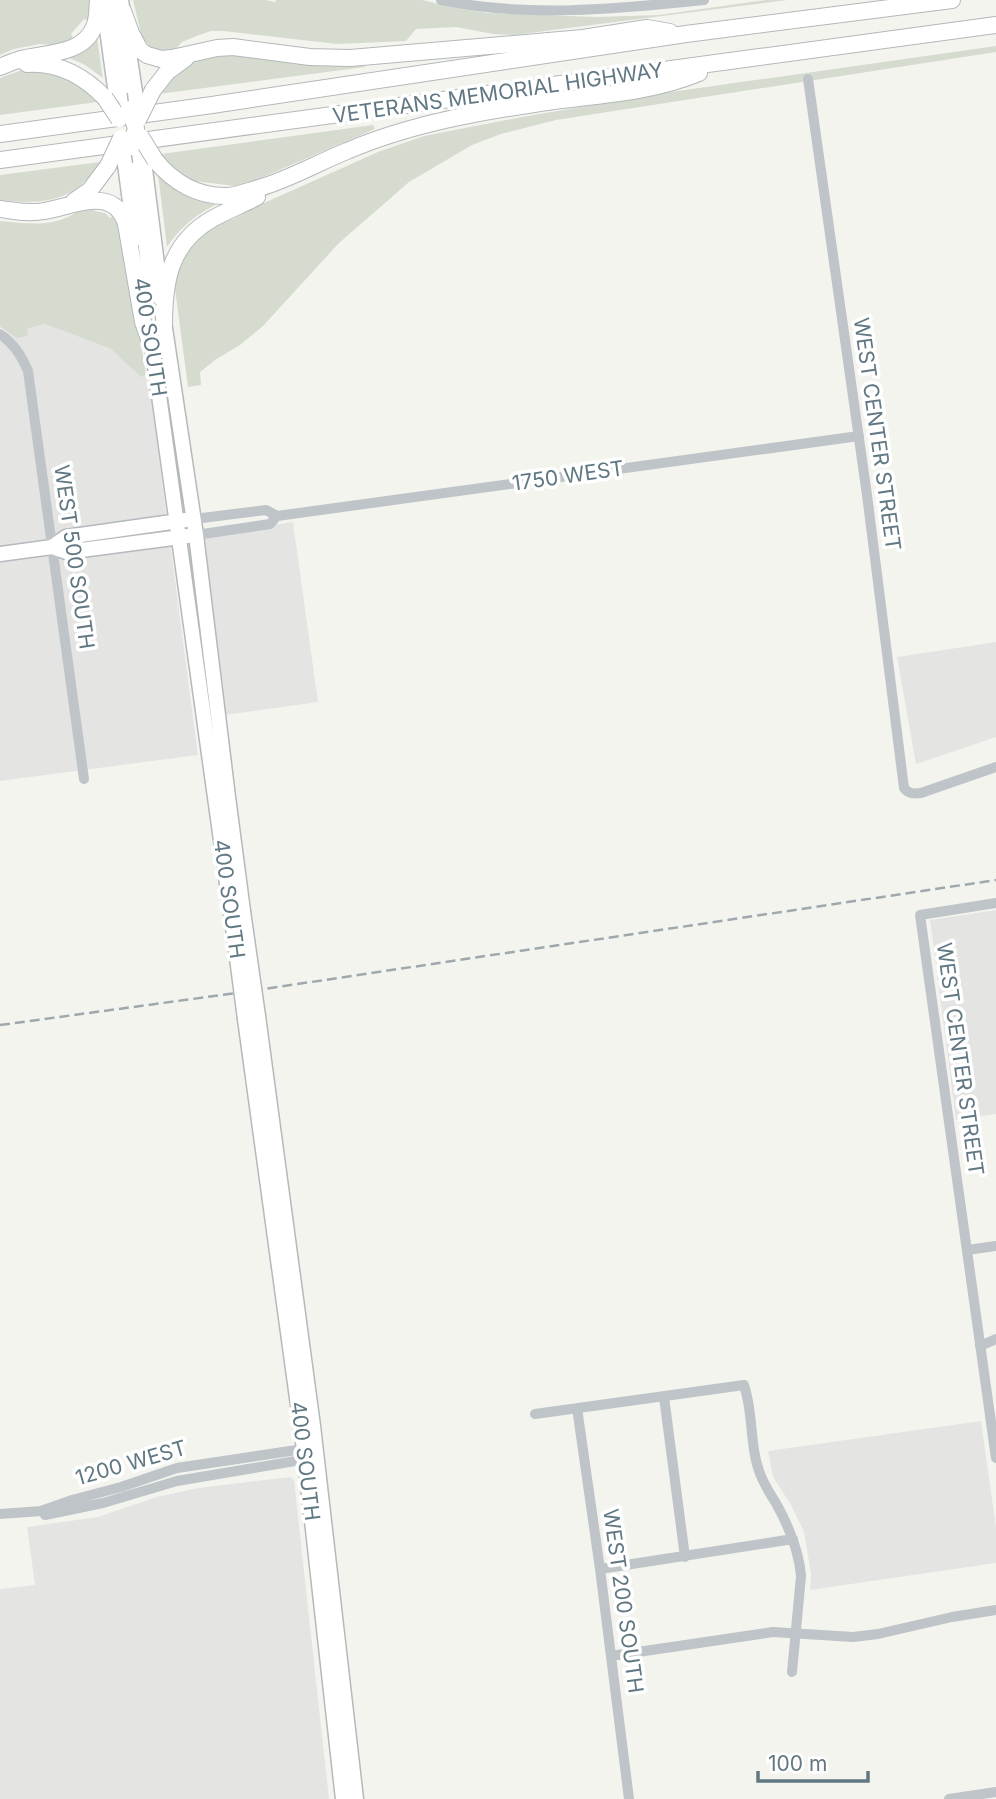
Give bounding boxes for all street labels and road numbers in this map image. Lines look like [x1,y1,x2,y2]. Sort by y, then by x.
street label: VETERANS MEMORIAL HIGHWAY [331,57,665,128]
street label: 400 SOUTH [129,276,172,398]
street label: WEST CENTER STREET [849,316,906,552]
street label: 1750 WEST [510,455,625,496]
street label: WEST 500 SOUTH [49,463,100,651]
street label: 400 SOUTH [209,838,250,960]
street label: WEST CENTER STREET [932,941,989,1177]
street label: 400 SOUTH [286,1400,325,1522]
street label: 1200 WEST [73,1435,189,1490]
street label: WEST 200 SOUTH [598,1507,649,1695]

